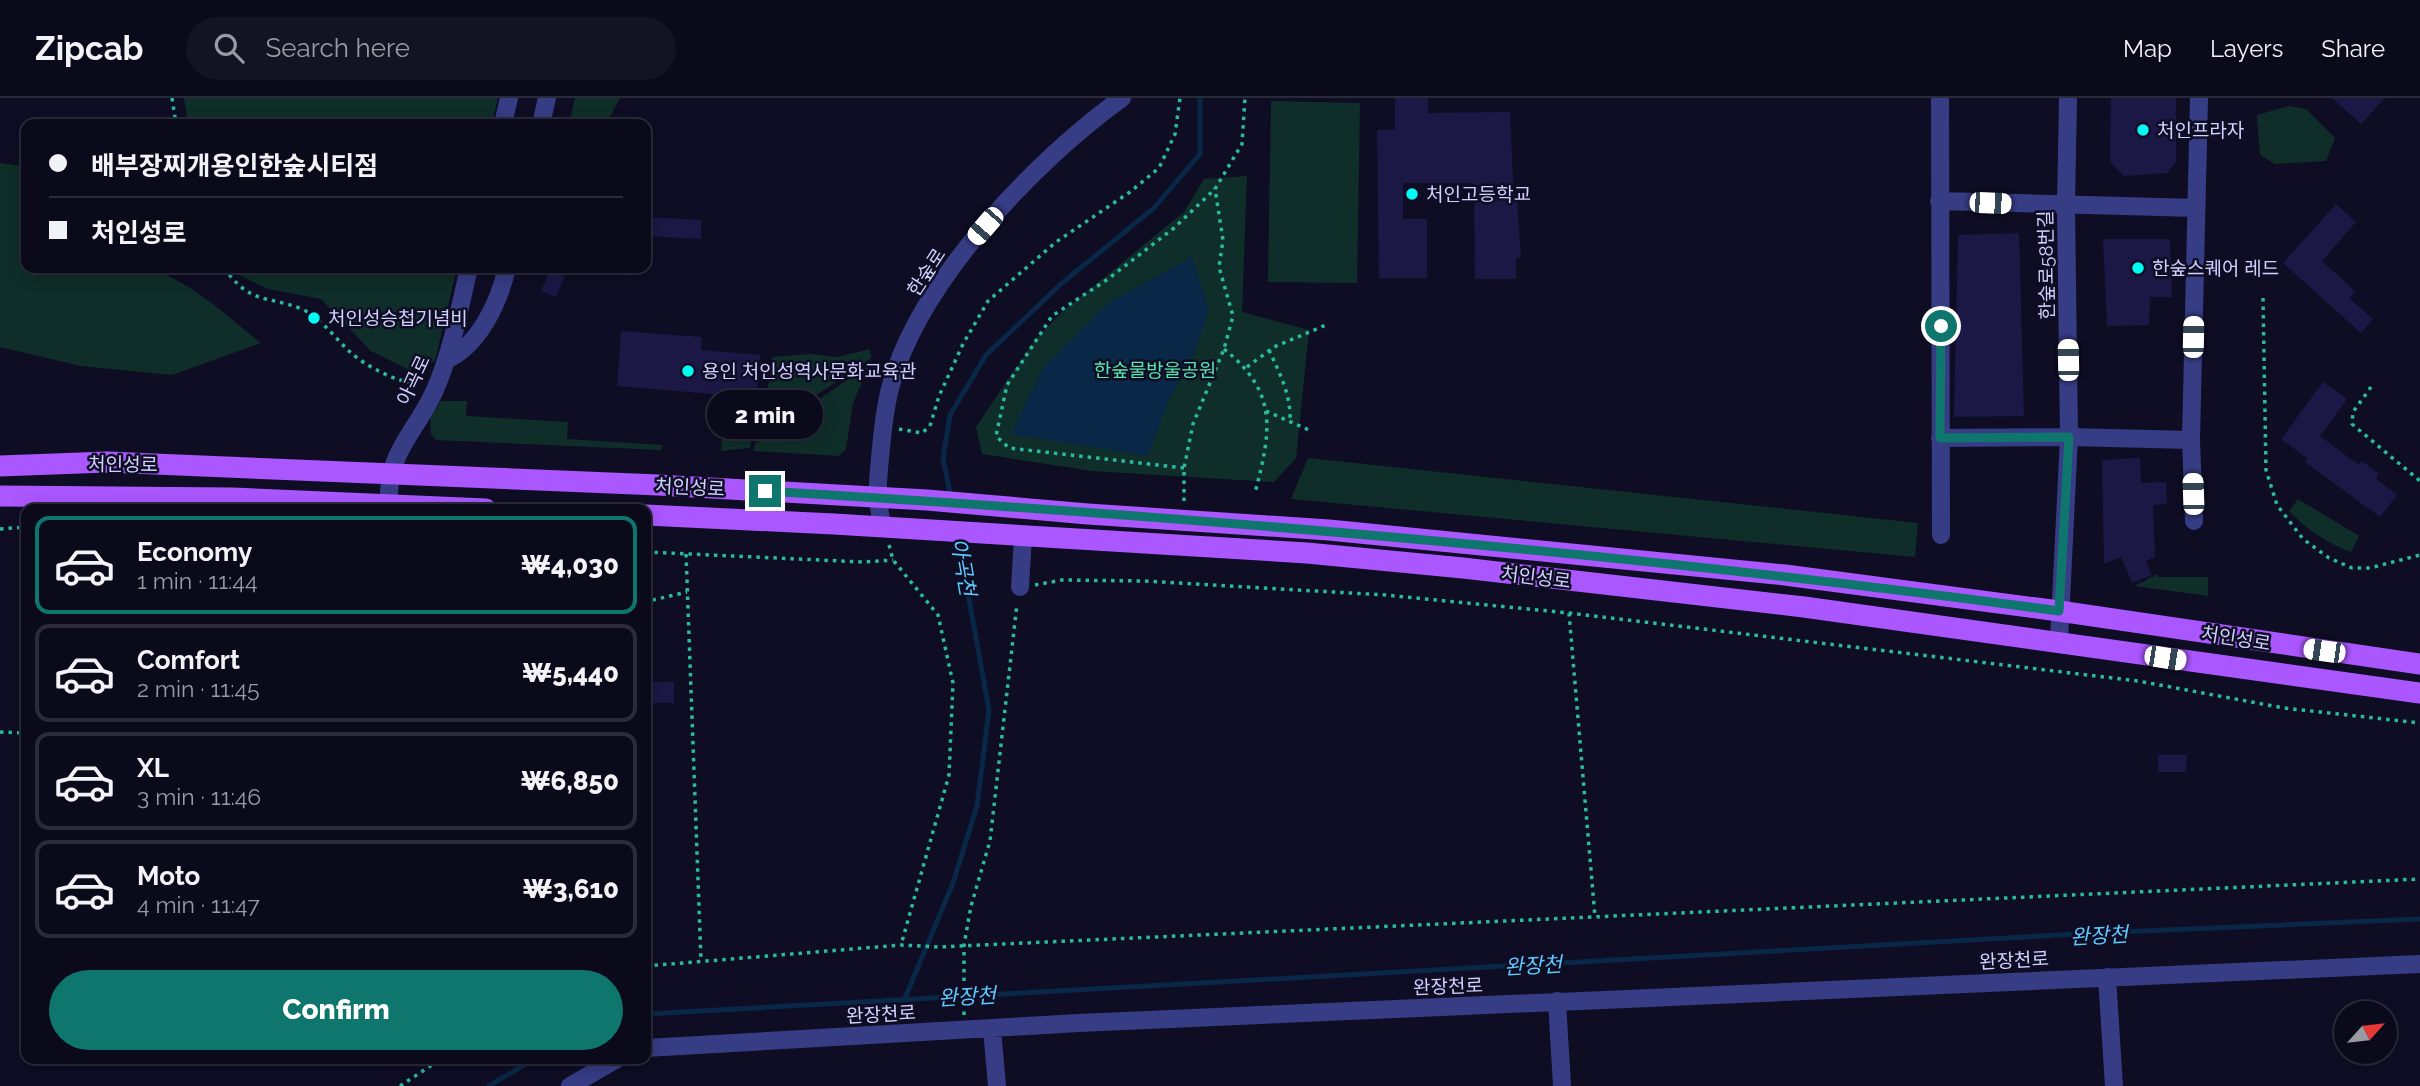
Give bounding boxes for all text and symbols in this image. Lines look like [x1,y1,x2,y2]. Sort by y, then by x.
search box [186,17,676,80]
text: Zipcab [35,29,144,68]
icon: search [210,29,248,67]
text: Search here [266,33,410,63]
text: Map [2123,34,2172,63]
text: Layers [2210,34,2283,63]
text: Share [2321,34,2385,63]
place label: 처인프라자 [2157,119,2244,141]
marker: 처인프라자 [2135,122,2151,138]
text: 배부장찌개용인한숲시티점 [91,151,378,181]
place label: 처인고등학교 [1426,183,1531,205]
marker: 처인고등학교 [1404,186,1420,202]
car [1969,192,2012,214]
car [964,203,1007,249]
street label: 한숲로58번길 [2034,210,2058,320]
text: 처인성로 [91,218,187,248]
street label: 한숲로 [902,244,950,300]
place label: 한숲스퀘어 레드 [2152,257,2279,279]
marker: 한숲스퀘어 레드 [2130,260,2146,276]
place label: 처인성승첩기념비 [328,307,468,329]
marker: 처인성승첩기념비 [306,310,322,326]
route start [1925,310,1957,342]
car [2183,316,2204,358]
car [2058,339,2079,381]
street label: 아곡로 [392,352,434,408]
park label: 한숲물방울공원 [1094,359,1216,381]
place label: 용인 처인성역사문화교육관 [702,360,917,382]
marker: 용인 처인성역사문화교육관 [680,363,696,379]
callout: 2 min [707,390,823,438]
text: 2 min [735,401,795,428]
street label: 처인성로 [88,452,158,476]
car [2182,473,2205,515]
street label: 처인성로 [655,474,725,500]
route end [749,475,781,507]
icon: car [53,534,116,597]
water label: 아곡천 [946,536,981,600]
text: Economy [137,537,252,567]
text: ₩4,030 [521,550,619,580]
street label: 처인성로 [1500,562,1572,592]
text: 1 min · 11:44 [137,567,257,594]
street label: 처인성로 [2200,622,2272,654]
car [2302,638,2347,664]
icon: car [53,642,116,705]
car [2143,644,2188,672]
text: Comfort [137,645,240,675]
text: ₩5,440 [522,658,619,688]
text: 2 min · 11:45 [137,675,260,702]
icon: car [53,750,116,813]
text: XL [137,753,169,783]
text: ₩6,850 [521,766,619,796]
text: 3 min · 11:46 [137,783,261,810]
icon: car [53,858,116,921]
text: Moto [137,861,200,891]
text: ₩3,610 [523,874,619,904]
text: 4 min · 11:47 [137,891,260,918]
water label: 완장천 [2069,921,2131,950]
street label: 완장천로 [1979,947,2049,973]
water label: 완장천 [1503,951,1565,980]
button: Confirm [49,970,623,1050]
street label: 완장천로 [1413,974,1483,998]
water label: 완장천 [937,982,999,1011]
street label: 완장천로 [846,1001,916,1027]
north arrow [2334,1001,2398,1064]
map controls [2334,1001,2397,1064]

